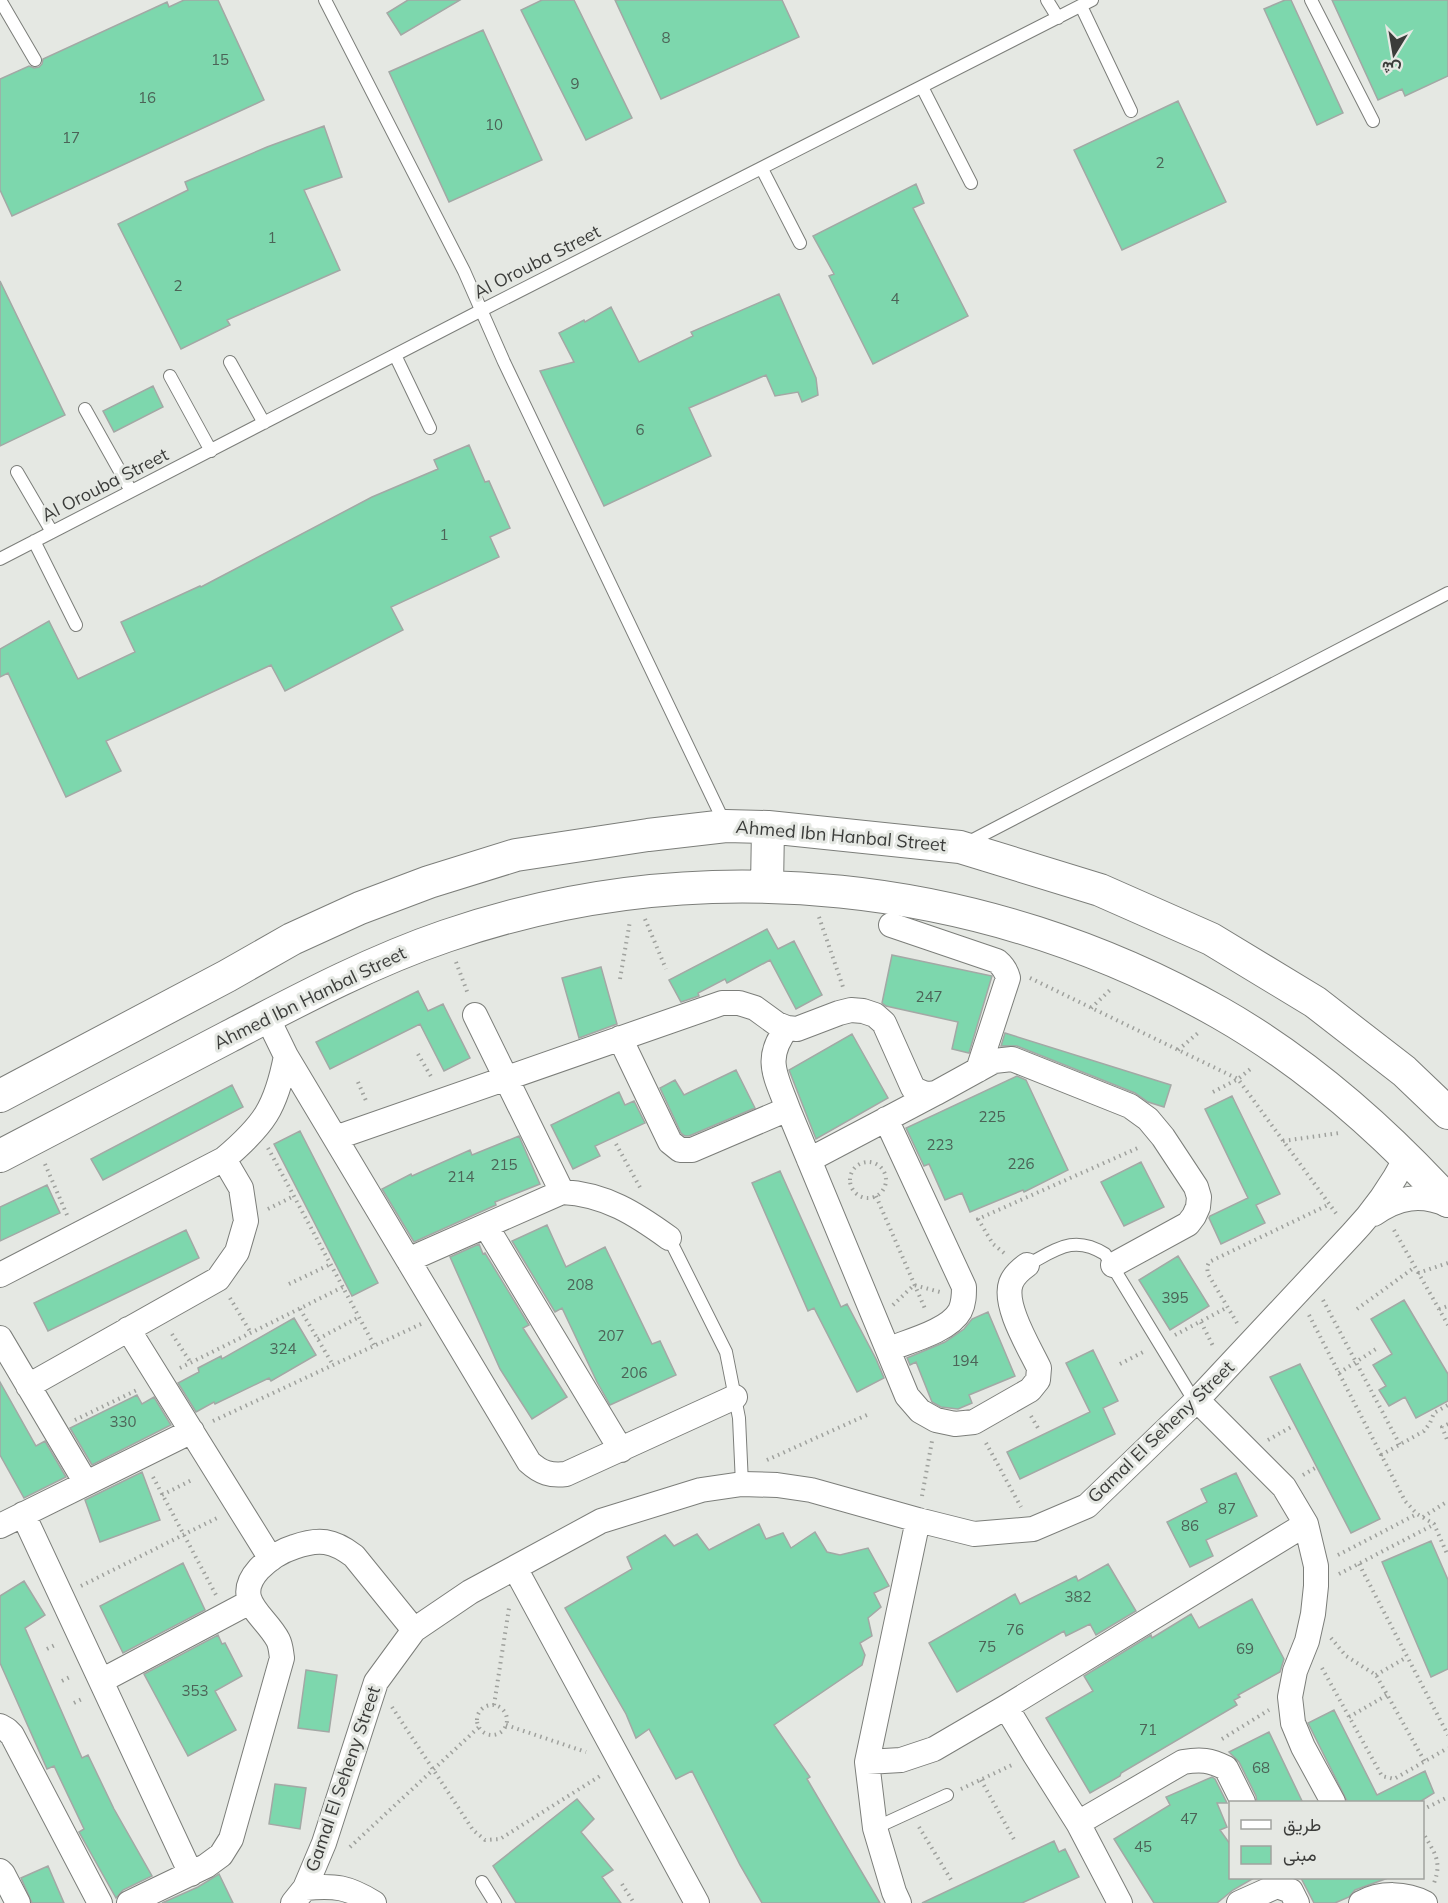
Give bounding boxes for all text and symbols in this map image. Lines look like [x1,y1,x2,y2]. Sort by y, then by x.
north arrow [1364,24,1424,84]
house number: 8 [661,28,671,47]
house number: 15 [211,50,229,69]
text: ش [1380,57,1402,80]
house number: 9 [570,74,580,93]
house number: 16 [138,88,156,107]
house number: 10 [485,115,503,134]
house number: 17 [62,128,80,147]
house number: 2 [1155,153,1165,172]
street label: Al Orouba Street [470,220,604,303]
house number: 1 [267,228,277,247]
house number: 2 [173,276,183,295]
house number: 4 [890,289,900,308]
house number: 6 [635,420,645,439]
street label: Al Orouba Street [38,443,172,526]
house number: 1 [439,525,449,544]
street label: Ahmed Ibn Hanbal Street [735,815,947,856]
street label: Ahmed Ibn Hanbal Street [210,941,410,1054]
house number: 247 [915,987,943,1006]
house number: 225 [978,1107,1006,1126]
house number: 223 [926,1135,954,1154]
house number: 226 [1007,1154,1035,1173]
house number: 215 [490,1155,518,1174]
house number: 214 [447,1167,475,1186]
house number: 208 [566,1275,594,1294]
house number: 395 [1161,1288,1189,1307]
house number: 207 [597,1326,625,1345]
house number: 324 [269,1339,297,1358]
house number: 194 [951,1351,979,1370]
street label: Gamal El Seheny Street [1083,1356,1239,1508]
house number: 206 [620,1363,648,1382]
house number: 330 [109,1412,137,1431]
house number: 87 [1218,1499,1236,1518]
house number: 86 [1181,1516,1199,1535]
house number: 382 [1064,1587,1092,1606]
house number: 76 [1006,1620,1024,1639]
house number: 75 [978,1637,996,1656]
house number: 69 [1236,1639,1254,1658]
house number: 353 [181,1681,209,1700]
street label: Gamal El Seheny Street [300,1683,385,1875]
house number: 71 [1139,1720,1157,1739]
house number: 68 [1252,1758,1270,1777]
legend [1229,1801,1424,1879]
house number: 47 [1180,1809,1198,1828]
text: طريق [1283,1813,1321,1836]
house number: 45 [1134,1837,1152,1856]
text: مبنى [1283,1843,1317,1866]

